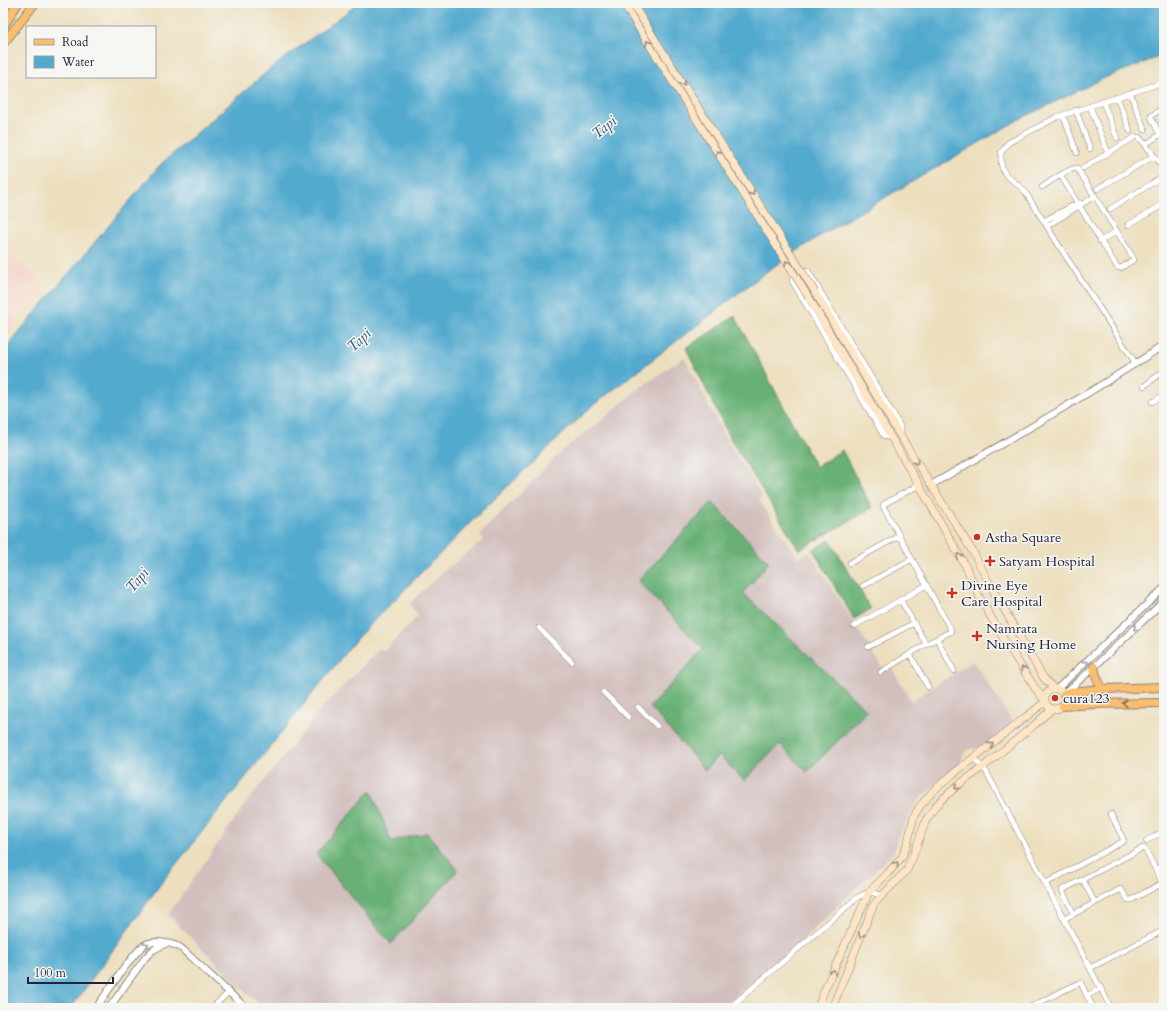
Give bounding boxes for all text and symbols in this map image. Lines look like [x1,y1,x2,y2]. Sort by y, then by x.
legend [26,26,156,78]
text: Road [62,34,89,50]
one-way arrow [646,40,653,47]
text: Water [61,54,95,70]
one-way arrow [678,79,686,86]
water label: Tapi [588,110,621,143]
one-way arrow [715,150,722,157]
one-way arrow [748,189,755,196]
one-way arrow [784,260,792,267]
water label: Tapi [343,323,376,356]
one-way arrow [912,458,919,465]
place label: Astha Square [985,528,1061,547]
marker: Astha Square [972,532,982,542]
place label: Satyam Hospital [999,552,1095,571]
one-way arrow [957,553,964,560]
marker: Satyam Hospital [984,555,996,567]
water label: Tapi [121,563,154,596]
place label: Divine Eye Care Hospital [961,576,1043,611]
marker: Divine Eye Care Hospital [946,587,958,599]
place label: Namrata Nursing Home [986,619,1076,654]
one-way arrow [1133,623,1141,631]
marker: Namrata Nursing Home [971,630,983,642]
one-way arrow [1081,660,1089,667]
one-way arrow [1020,666,1027,673]
place label: cura123 [1063,689,1110,708]
marker: cura123 [1050,693,1060,703]
one-way arrow [1122,699,1128,707]
one-way arrow [987,742,994,749]
one-way arrow [954,782,962,789]
one-way arrow [891,861,898,869]
one-way arrow [858,931,866,939]
one-way arrow [142,942,149,950]
scale bar [28,959,113,985]
text: 100 m [34,965,67,981]
one-way arrow [828,969,836,976]

